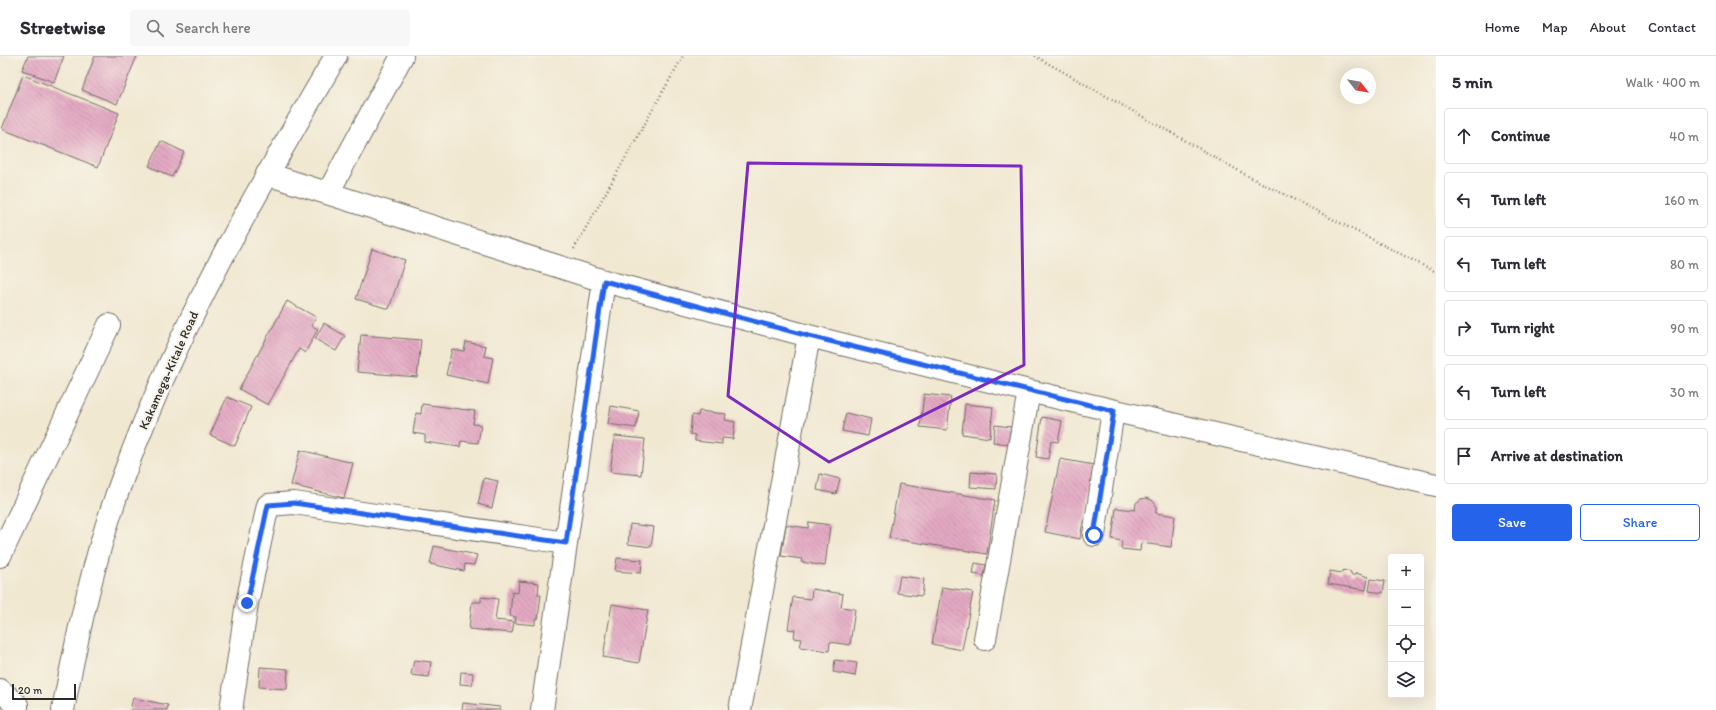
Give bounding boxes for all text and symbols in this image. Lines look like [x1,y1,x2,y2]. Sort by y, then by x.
search box [130,10,410,46]
text: Streetwise [20,16,106,39]
icon: search [144,17,166,39]
text: Search here [176,19,251,37]
text: Home [1485,19,1520,36]
text: Map [1542,19,1568,36]
text: About [1590,19,1626,36]
text: Contact [1648,19,1696,36]
north arrow [1340,68,1376,104]
text: 5 min [1452,72,1492,92]
text: Walk · 400 m [1626,75,1700,90]
icon: ahead [1453,125,1475,147]
text: Continue [1491,127,1550,145]
text: 40 m [1669,129,1699,144]
icon: left [1453,189,1475,211]
text: Turn left [1491,191,1546,209]
text: 160 m [1664,193,1699,208]
icon: left [1453,253,1475,275]
text: Turn left [1491,255,1546,273]
text: 80 m [1670,257,1699,272]
street label: Kakamega-Kitale Road [136,309,201,432]
icon: right [1453,317,1475,339]
text: Turn right [1491,319,1555,337]
text: 90 m [1670,321,1699,336]
icon: left [1453,381,1475,403]
text: Turn left [1491,383,1546,401]
text: 30 m [1670,385,1699,400]
icon: arrive [1453,445,1475,467]
text: Arrive at destination [1491,447,1623,465]
button: Save [1452,504,1572,541]
button: Share [1580,504,1700,541]
route start [1085,526,1103,544]
map controls [1388,554,1424,698]
button: + [1388,554,1424,590]
button: − [1388,590,1424,626]
route end [238,594,256,612]
button: locate [1388,626,1424,662]
button: layers [1388,662,1424,698]
scale bar [12,682,76,701]
text: 20 m [18,684,42,697]

